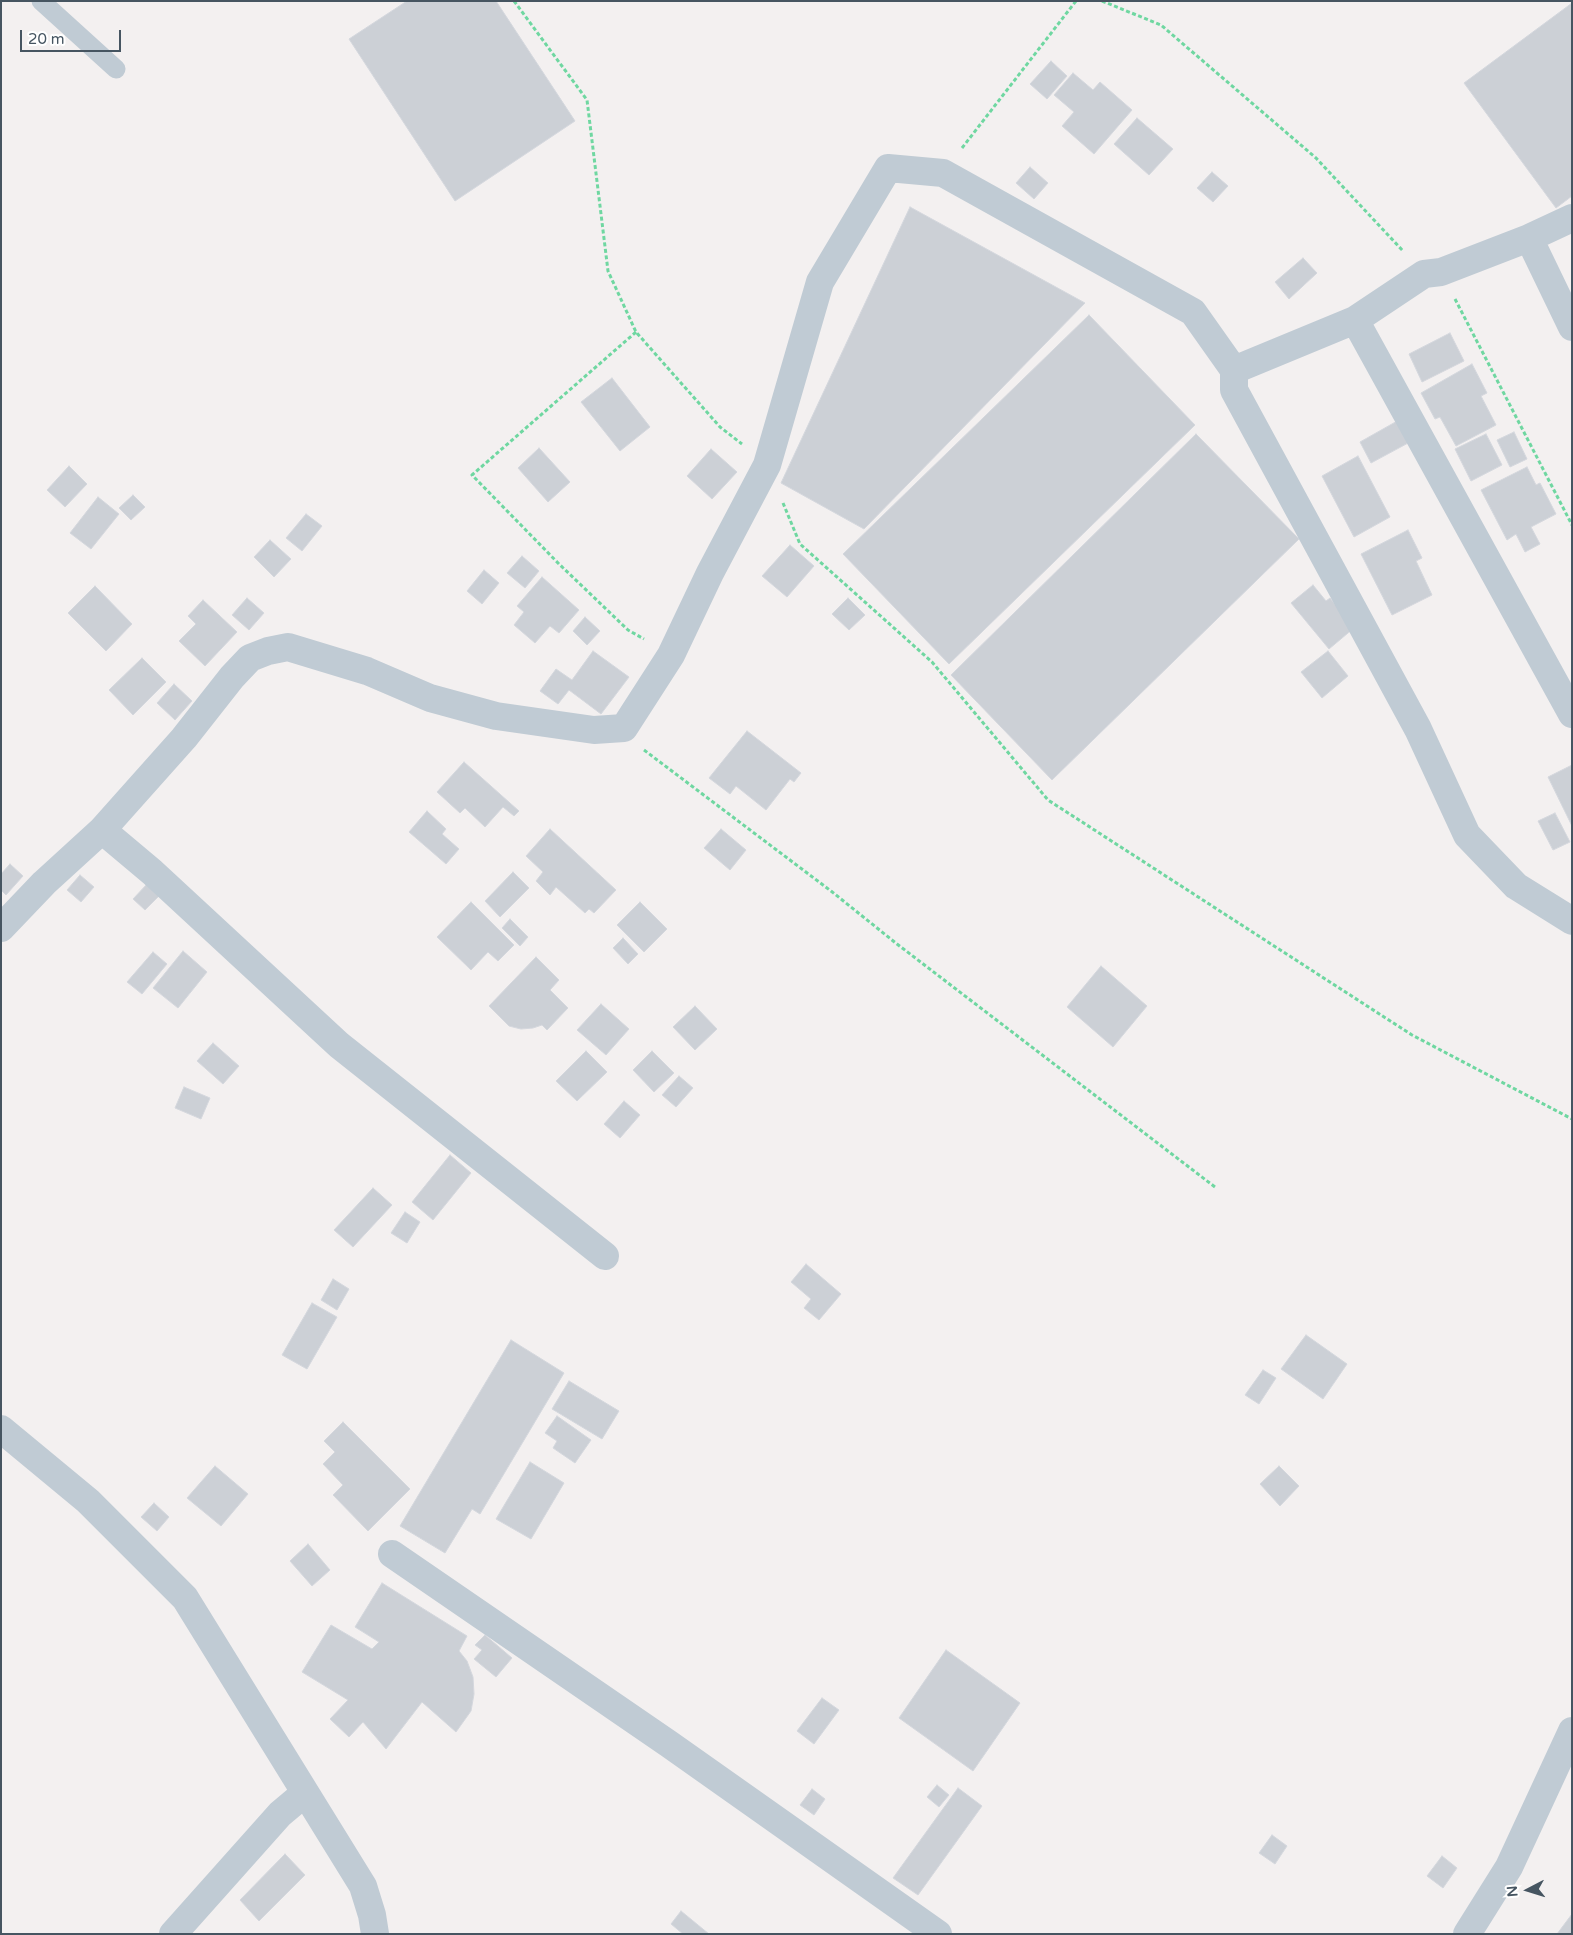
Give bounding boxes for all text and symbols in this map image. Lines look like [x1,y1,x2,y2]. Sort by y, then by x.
scale bar [22,20,124,52]
text: 20 m [28,30,65,48]
north arrow [1503,1865,1553,1915]
text: N [1504,1885,1522,1898]

